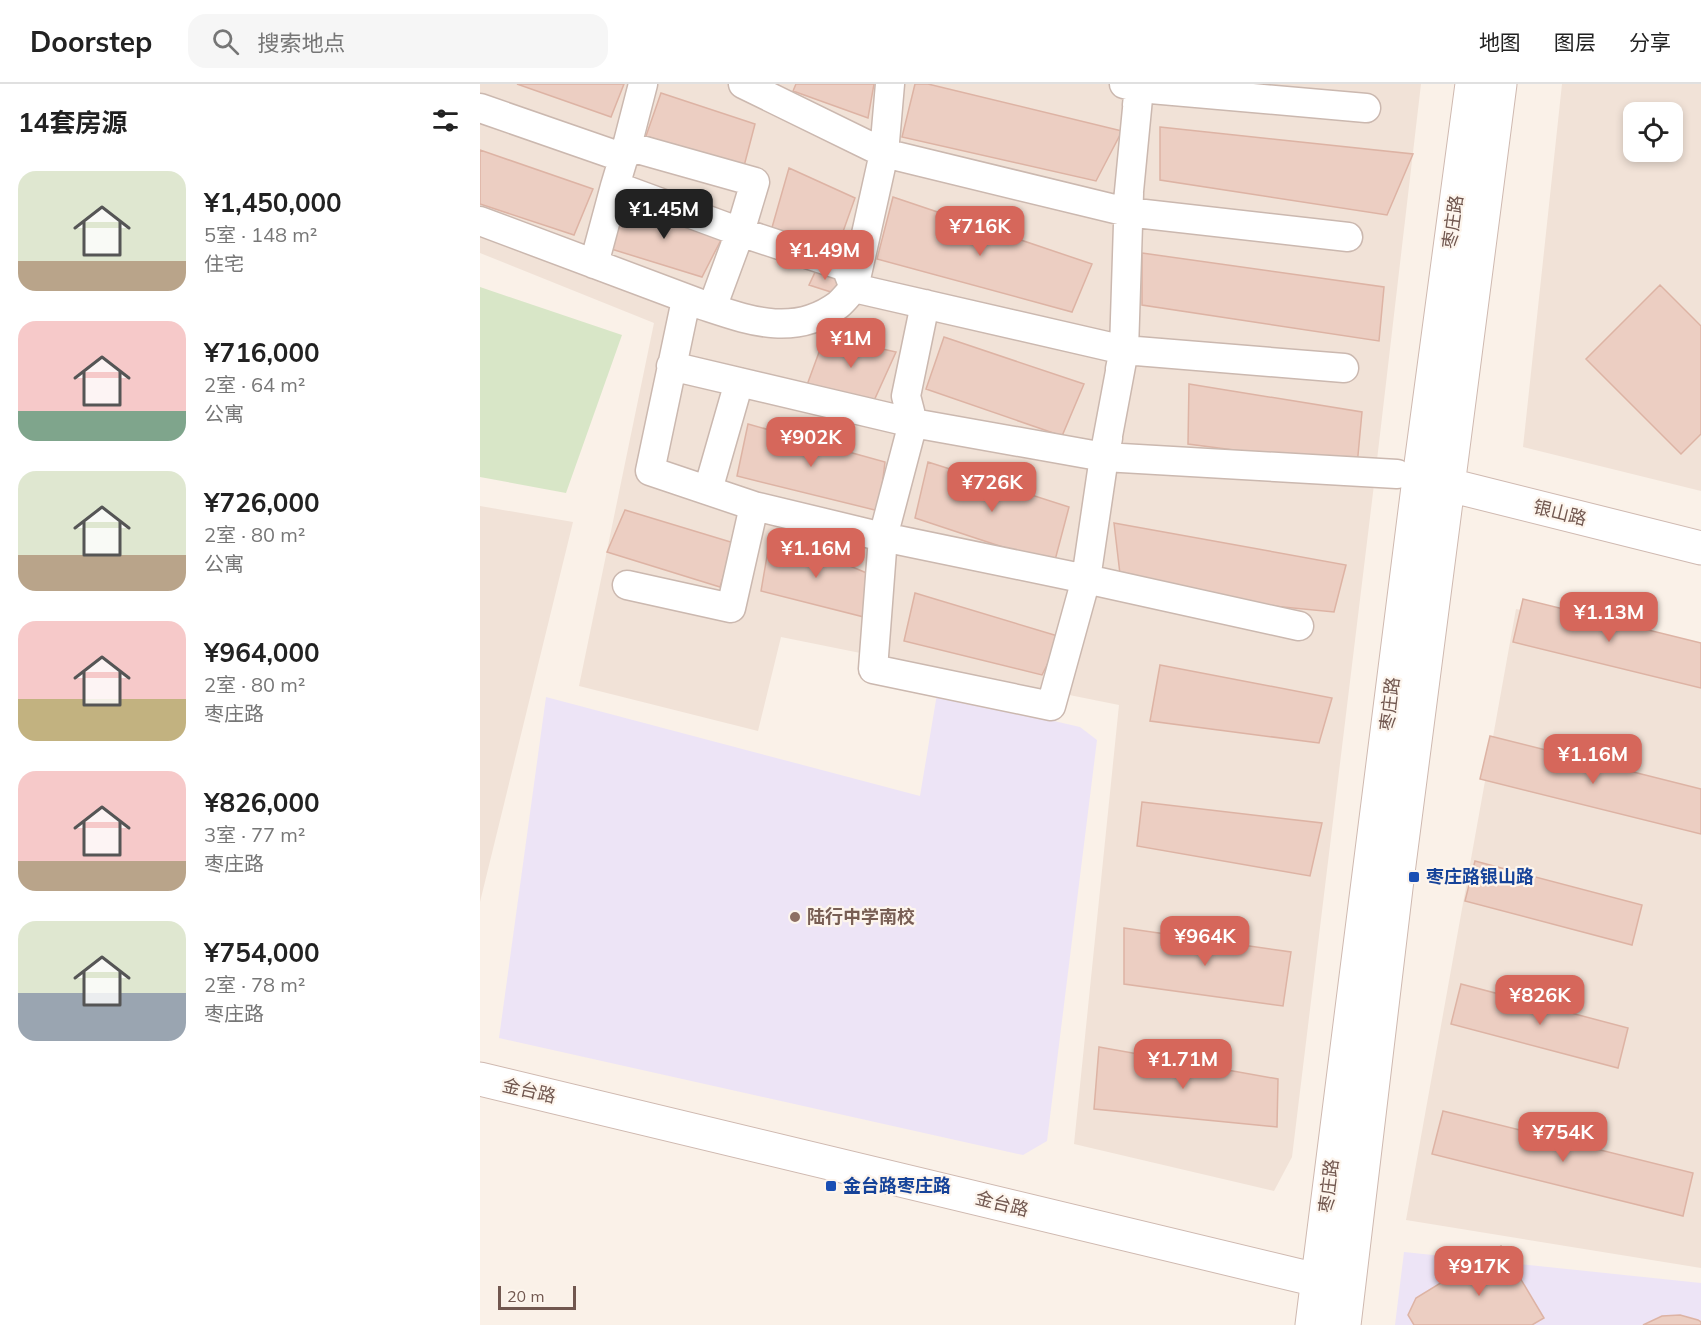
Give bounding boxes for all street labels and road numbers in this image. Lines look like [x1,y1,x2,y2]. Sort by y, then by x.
street label: 枣庄路 [1437,194,1468,250]
street label: 银山路 [1531,495,1589,530]
street label: 枣庄路 [1375,676,1404,732]
street label: 金台路 [500,1073,558,1108]
street label: 枣庄路 [1314,1158,1343,1214]
street label: 金台路 [973,1186,1031,1221]

